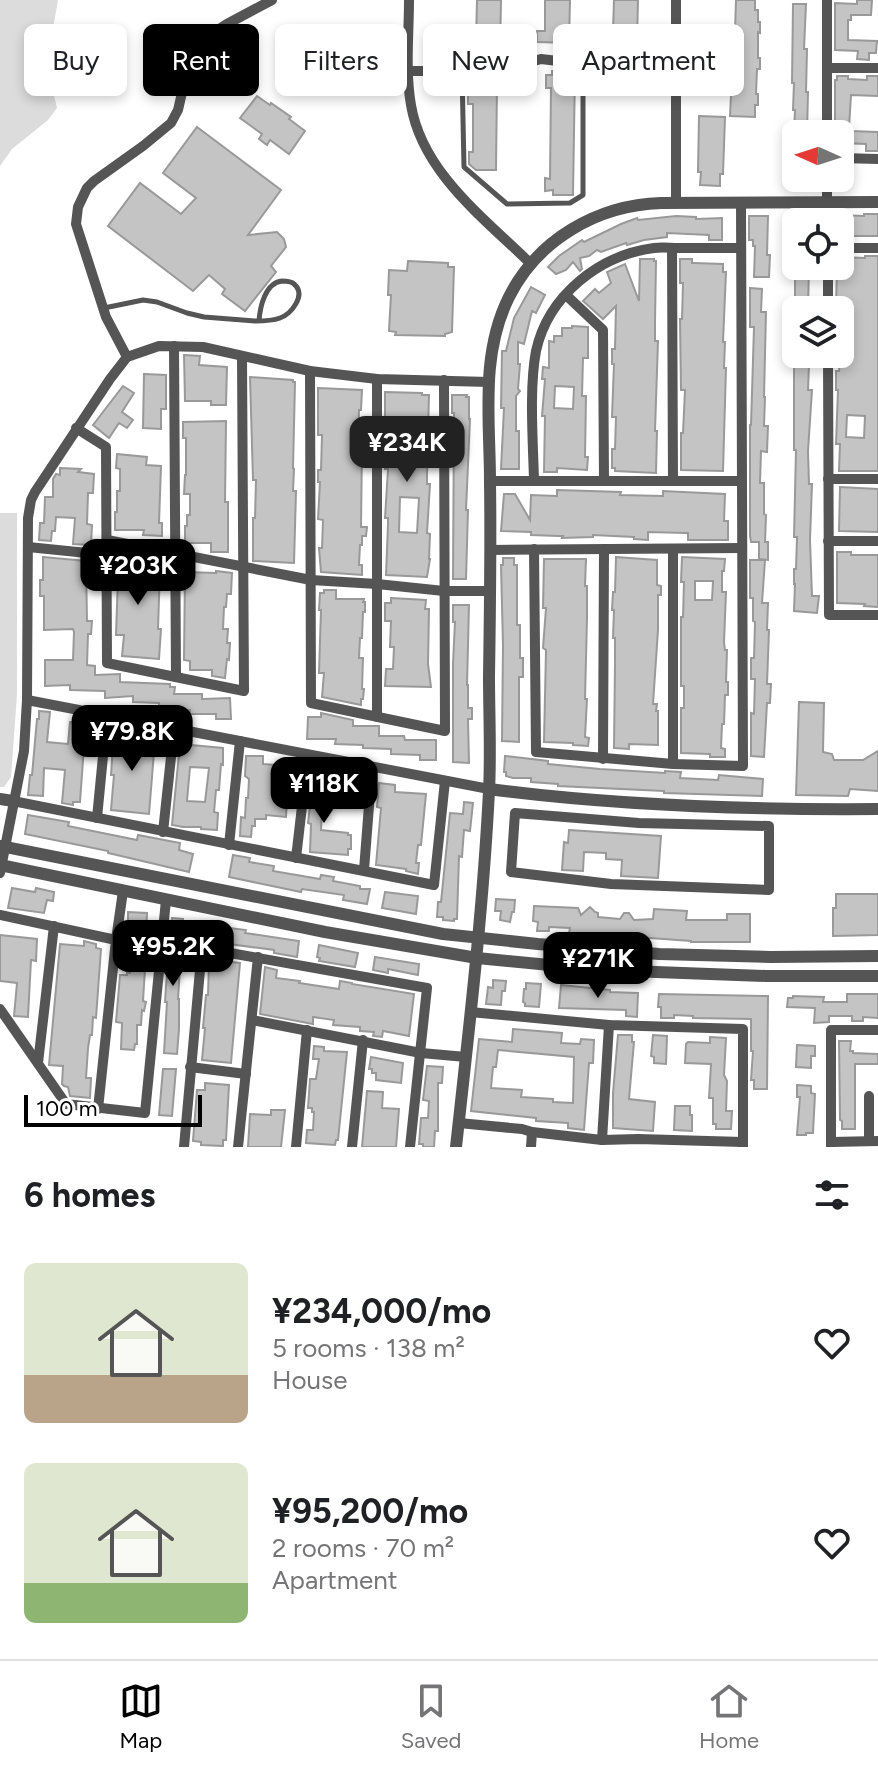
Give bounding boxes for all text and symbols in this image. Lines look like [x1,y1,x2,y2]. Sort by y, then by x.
chip: Buy [24,24,127,96]
chip: Rent [143,24,259,96]
chip: Filters [275,24,407,96]
chip: New [423,24,537,96]
chip: Apartment [553,24,744,96]
north arrow [782,120,854,192]
map controls [782,120,854,368]
button: locate [782,208,854,280]
button: layers [782,296,854,368]
pin: ¥234K [351,416,463,484]
text: ¥234K [368,426,446,458]
pin: ¥203K [82,539,194,607]
text: ¥203K [98,549,178,581]
pin: ¥79.8K [67,705,197,773]
text: ¥79.8K [90,715,174,747]
pin: ¥118K [268,757,380,825]
text: ¥118K [289,767,359,799]
pin: ¥95.2K [108,920,238,988]
text: ¥95.2K [131,930,215,962]
pin: ¥271K [542,932,654,1000]
text: ¥271K [561,942,635,974]
scale bar [24,1091,202,1127]
text: 100 m [36,1095,97,1122]
icon: filters [810,1173,854,1217]
text: 6 homes [24,1175,155,1216]
text: ¥234,000/mo [272,1291,491,1332]
icon: home [88,1295,184,1391]
icon: heart [810,1321,854,1365]
text: 5 rooms · 138 m² [272,1332,465,1364]
text: House [272,1364,347,1396]
text: ¥95,200/mo [272,1491,468,1532]
icon: home [88,1495,184,1591]
icon: heart [810,1521,854,1565]
text: 2 rooms · 70 m² [272,1532,454,1564]
text: Apartment [272,1564,398,1596]
tab: Map [119,1679,163,1754]
tab: Saved [401,1679,461,1754]
tab: Home [699,1679,759,1754]

